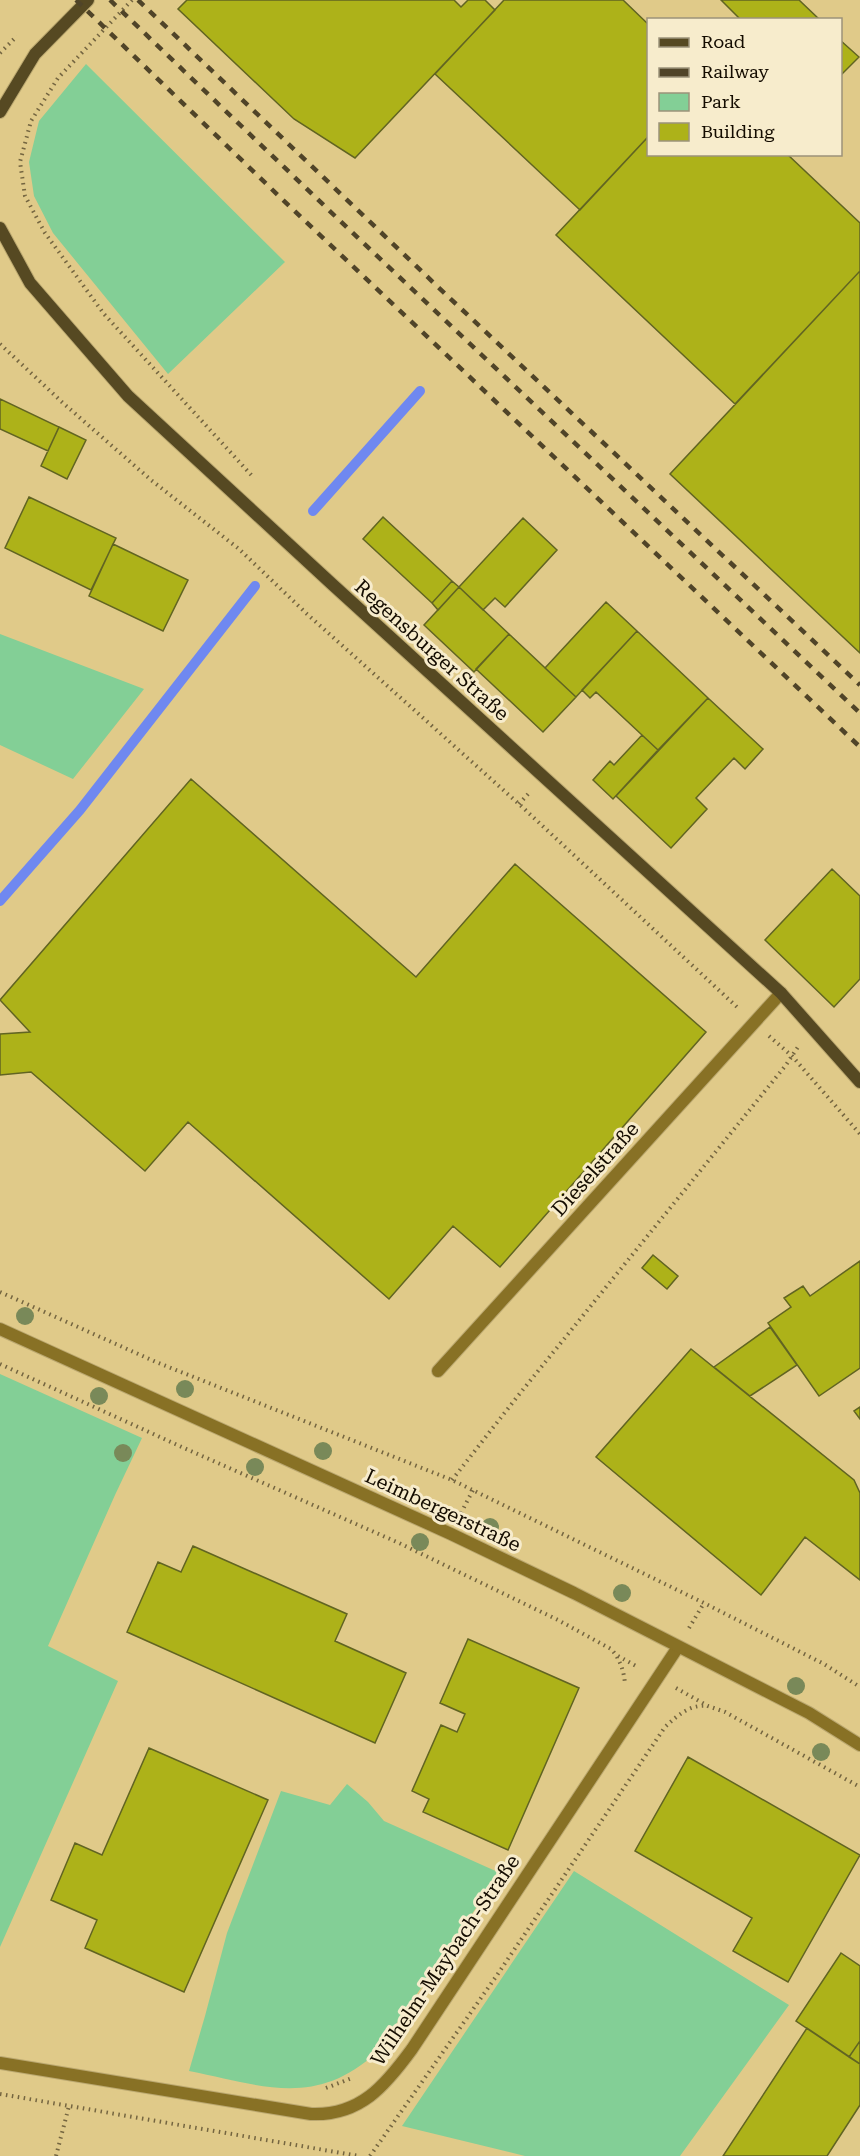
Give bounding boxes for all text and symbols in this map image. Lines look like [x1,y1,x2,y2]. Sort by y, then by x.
legend [647,18,842,156]
text: Road [701,31,746,52]
text: Railway [701,61,769,82]
text: Park [701,91,741,112]
text: Building [701,121,775,142]
street label: Regensburger Straße [350,574,514,726]
street label: Dieselstraße [546,1117,644,1221]
street label: Leimbergerstraße [361,1463,525,1557]
street label: Wilhelm-Maybach-Straße [365,1850,525,2070]

